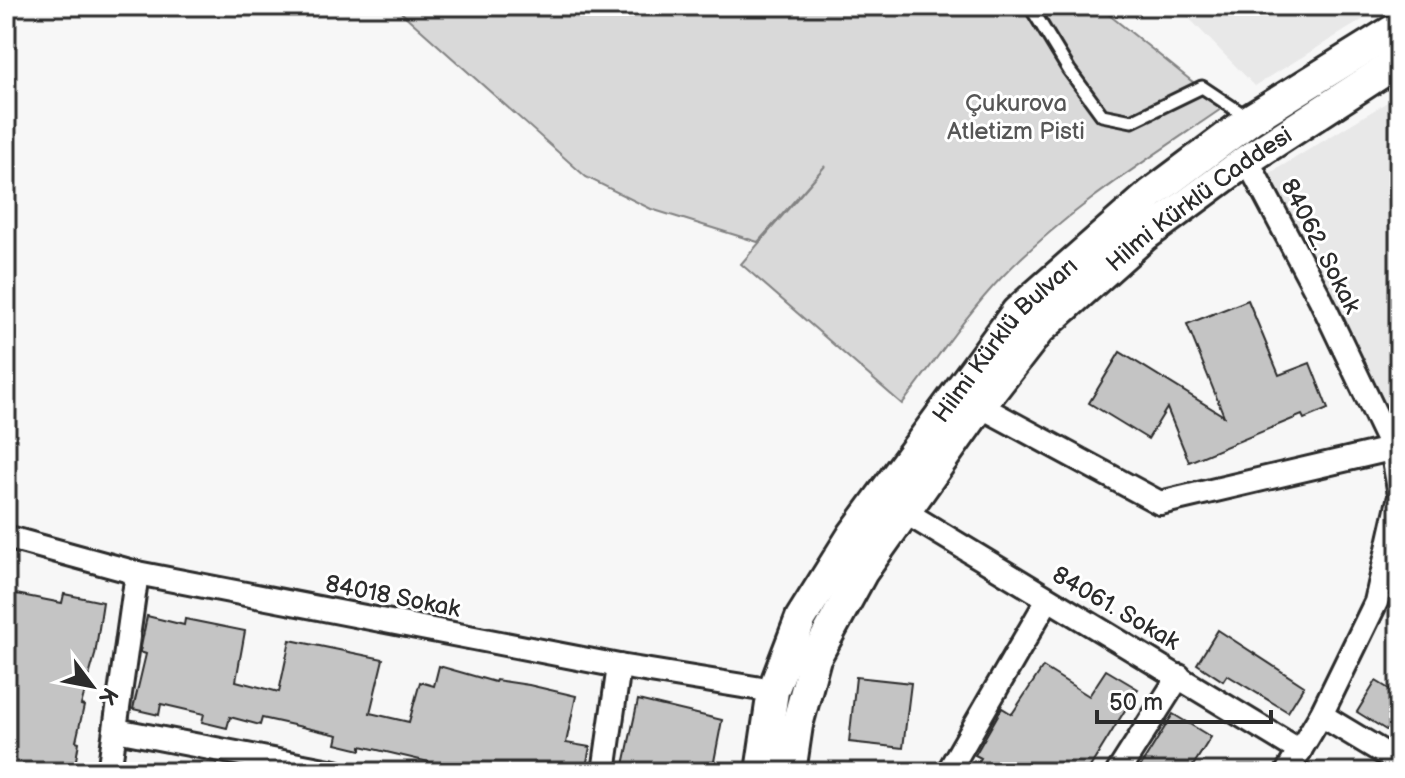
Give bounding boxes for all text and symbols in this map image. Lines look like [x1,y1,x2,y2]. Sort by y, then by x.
park label: Çukurova Atletizm Pisti [947,89,1085,146]
street label: Hilmi Kürklü Caddesi [1100,121,1298,278]
street label: 84062. Sokak [1274,174,1367,319]
street label: Hilmi Kürklü Bulvarı [927,251,1084,428]
street label: 84061. Sokak [1047,560,1185,657]
street label: 84018 Sokak [323,569,463,624]
north arrow [52,646,132,726]
scale bar [1097,674,1271,724]
text: K [92,682,123,709]
text: 50 m [1109,688,1163,717]

